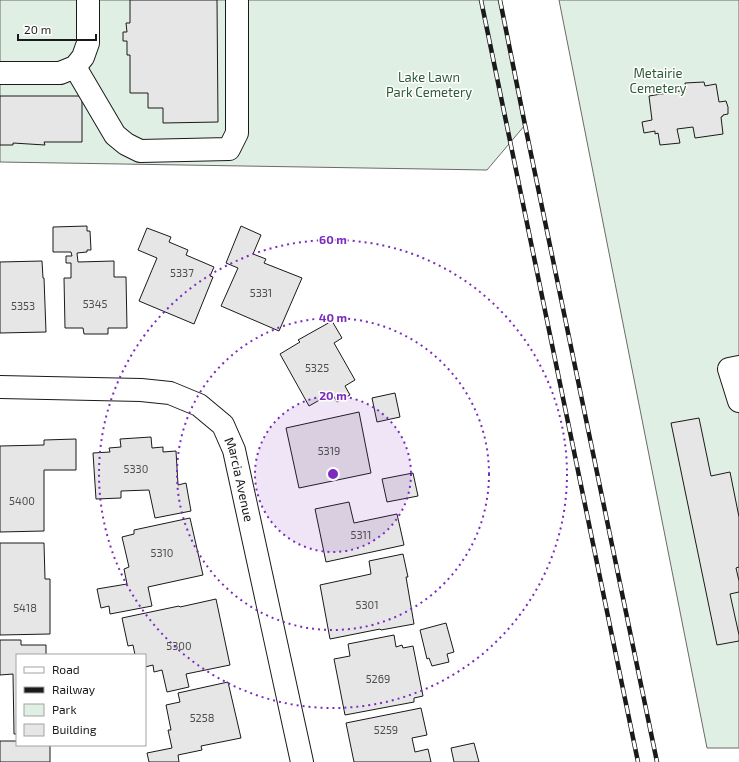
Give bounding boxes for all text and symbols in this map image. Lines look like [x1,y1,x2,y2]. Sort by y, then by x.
scale bar [18,16,96,42]
text: 20 m [24,22,51,36]
park label: Metairie Cemetery [630,65,687,96]
park label: Lake Lawn Park Cemetery [386,69,472,100]
text: 60 m [319,232,347,246]
house number: 5337 [170,266,194,279]
house number: 5331 [250,286,272,299]
house number: 5345 [83,297,107,310]
house number: 5353 [11,299,35,312]
text: 40 m [319,310,347,324]
house number: 5325 [305,361,329,374]
text: 20 m [319,388,347,402]
street label: Marcia Avenue [221,435,257,523]
house number: 5319 [318,444,340,457]
house number: 5330 [124,462,148,475]
centre of rings [326,467,340,481]
house number: 5400 [9,494,35,507]
house number: 5311 [351,528,371,541]
house number: 5310 [150,546,174,559]
house number: 5301 [355,598,379,611]
house number: 5418 [13,601,37,614]
house number: 5300 [166,639,192,652]
legend [16,654,146,746]
text: Road [52,662,80,676]
house number: 5269 [366,672,390,685]
text: Railway [52,682,96,696]
text: Park [52,702,77,716]
house number: 5258 [190,711,214,724]
text: Building [52,722,97,736]
house number: 5259 [374,723,398,736]

